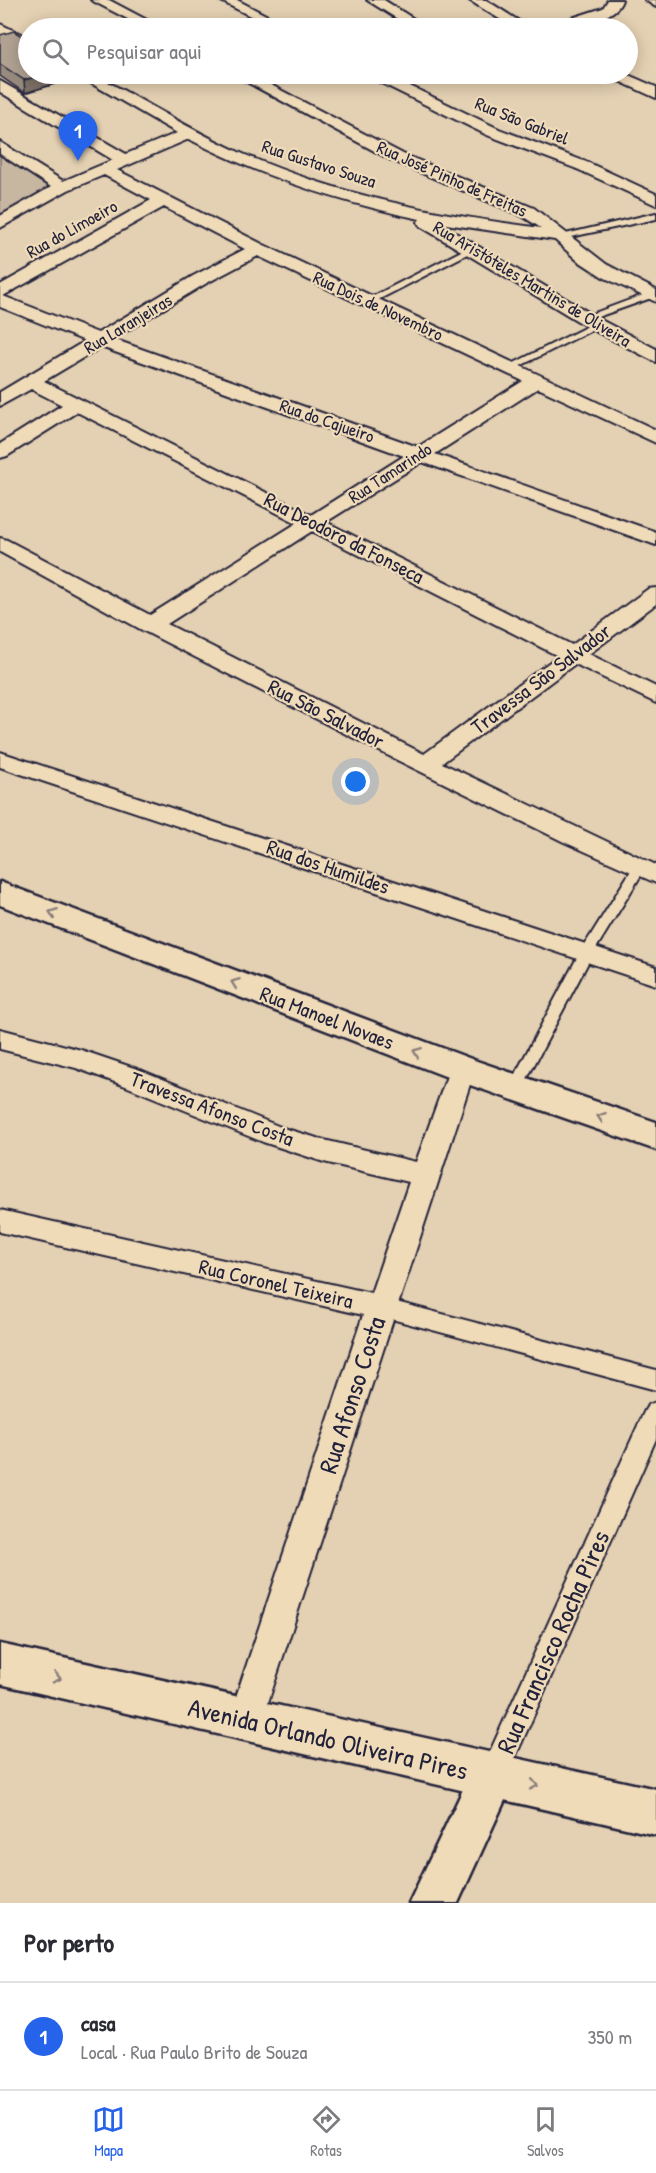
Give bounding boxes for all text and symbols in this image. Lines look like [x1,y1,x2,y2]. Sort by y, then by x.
search box [18,18,638,84]
icon: search [39,35,72,68]
text: Pesquisar aqui [87,36,202,66]
street label: Rua São Gabriel [471,90,573,151]
pin: 1 [58,112,98,161]
street label: Rua Gustavo Souza [259,133,379,194]
street label: Rua José Pinho de Freitas [373,134,531,223]
street label: Rua do Limoeiro [22,193,122,264]
street label: Rua Aristóteles Martins de Oliveira [429,214,636,353]
street label: Rua Dois de Novembro [309,264,447,347]
street label: Rua Laranjeiras [79,287,177,360]
street label: Rua do Cajueiro [276,393,378,448]
street label: Rua Tamarindo [343,436,436,509]
street label: Rua Deodoro da Fonseca [259,485,429,590]
street label: Travessa São Salvador [465,616,617,741]
street label: Rua São Salvador [263,672,389,755]
your location [341,767,370,796]
street label: Rua dos Humildes [263,832,393,901]
one-way arrow [48,908,59,920]
one-way arrow [230,977,241,990]
street label: Rua Manoel Novaes [256,979,398,1056]
one-way arrow [412,1047,423,1060]
street label: Travessa Afonso Costa [126,1064,298,1153]
one-way arrow [596,1112,607,1125]
street label: Rua Coronel Teixeira [196,1252,356,1315]
street label: Rua Afonso Costa [310,1312,393,1478]
street label: Rua Francisco Rocha Pires [488,1525,617,1759]
one-way arrow [52,1670,62,1683]
street label: Avenida Orlando Oliveira Pires [185,1689,471,1788]
one-way arrow [529,1778,539,1791]
text: Por perto [24,1925,114,1960]
text: casa [81,2008,115,2038]
text: 1 [40,2023,47,2050]
text: 350 m [587,2023,632,2050]
text: Local · Rua Paulo Brito de Souza [81,2038,307,2065]
tab: Mapa [92,2103,125,2161]
tab: Rotas [310,2103,343,2161]
tab: Salvos [527,2103,564,2161]

